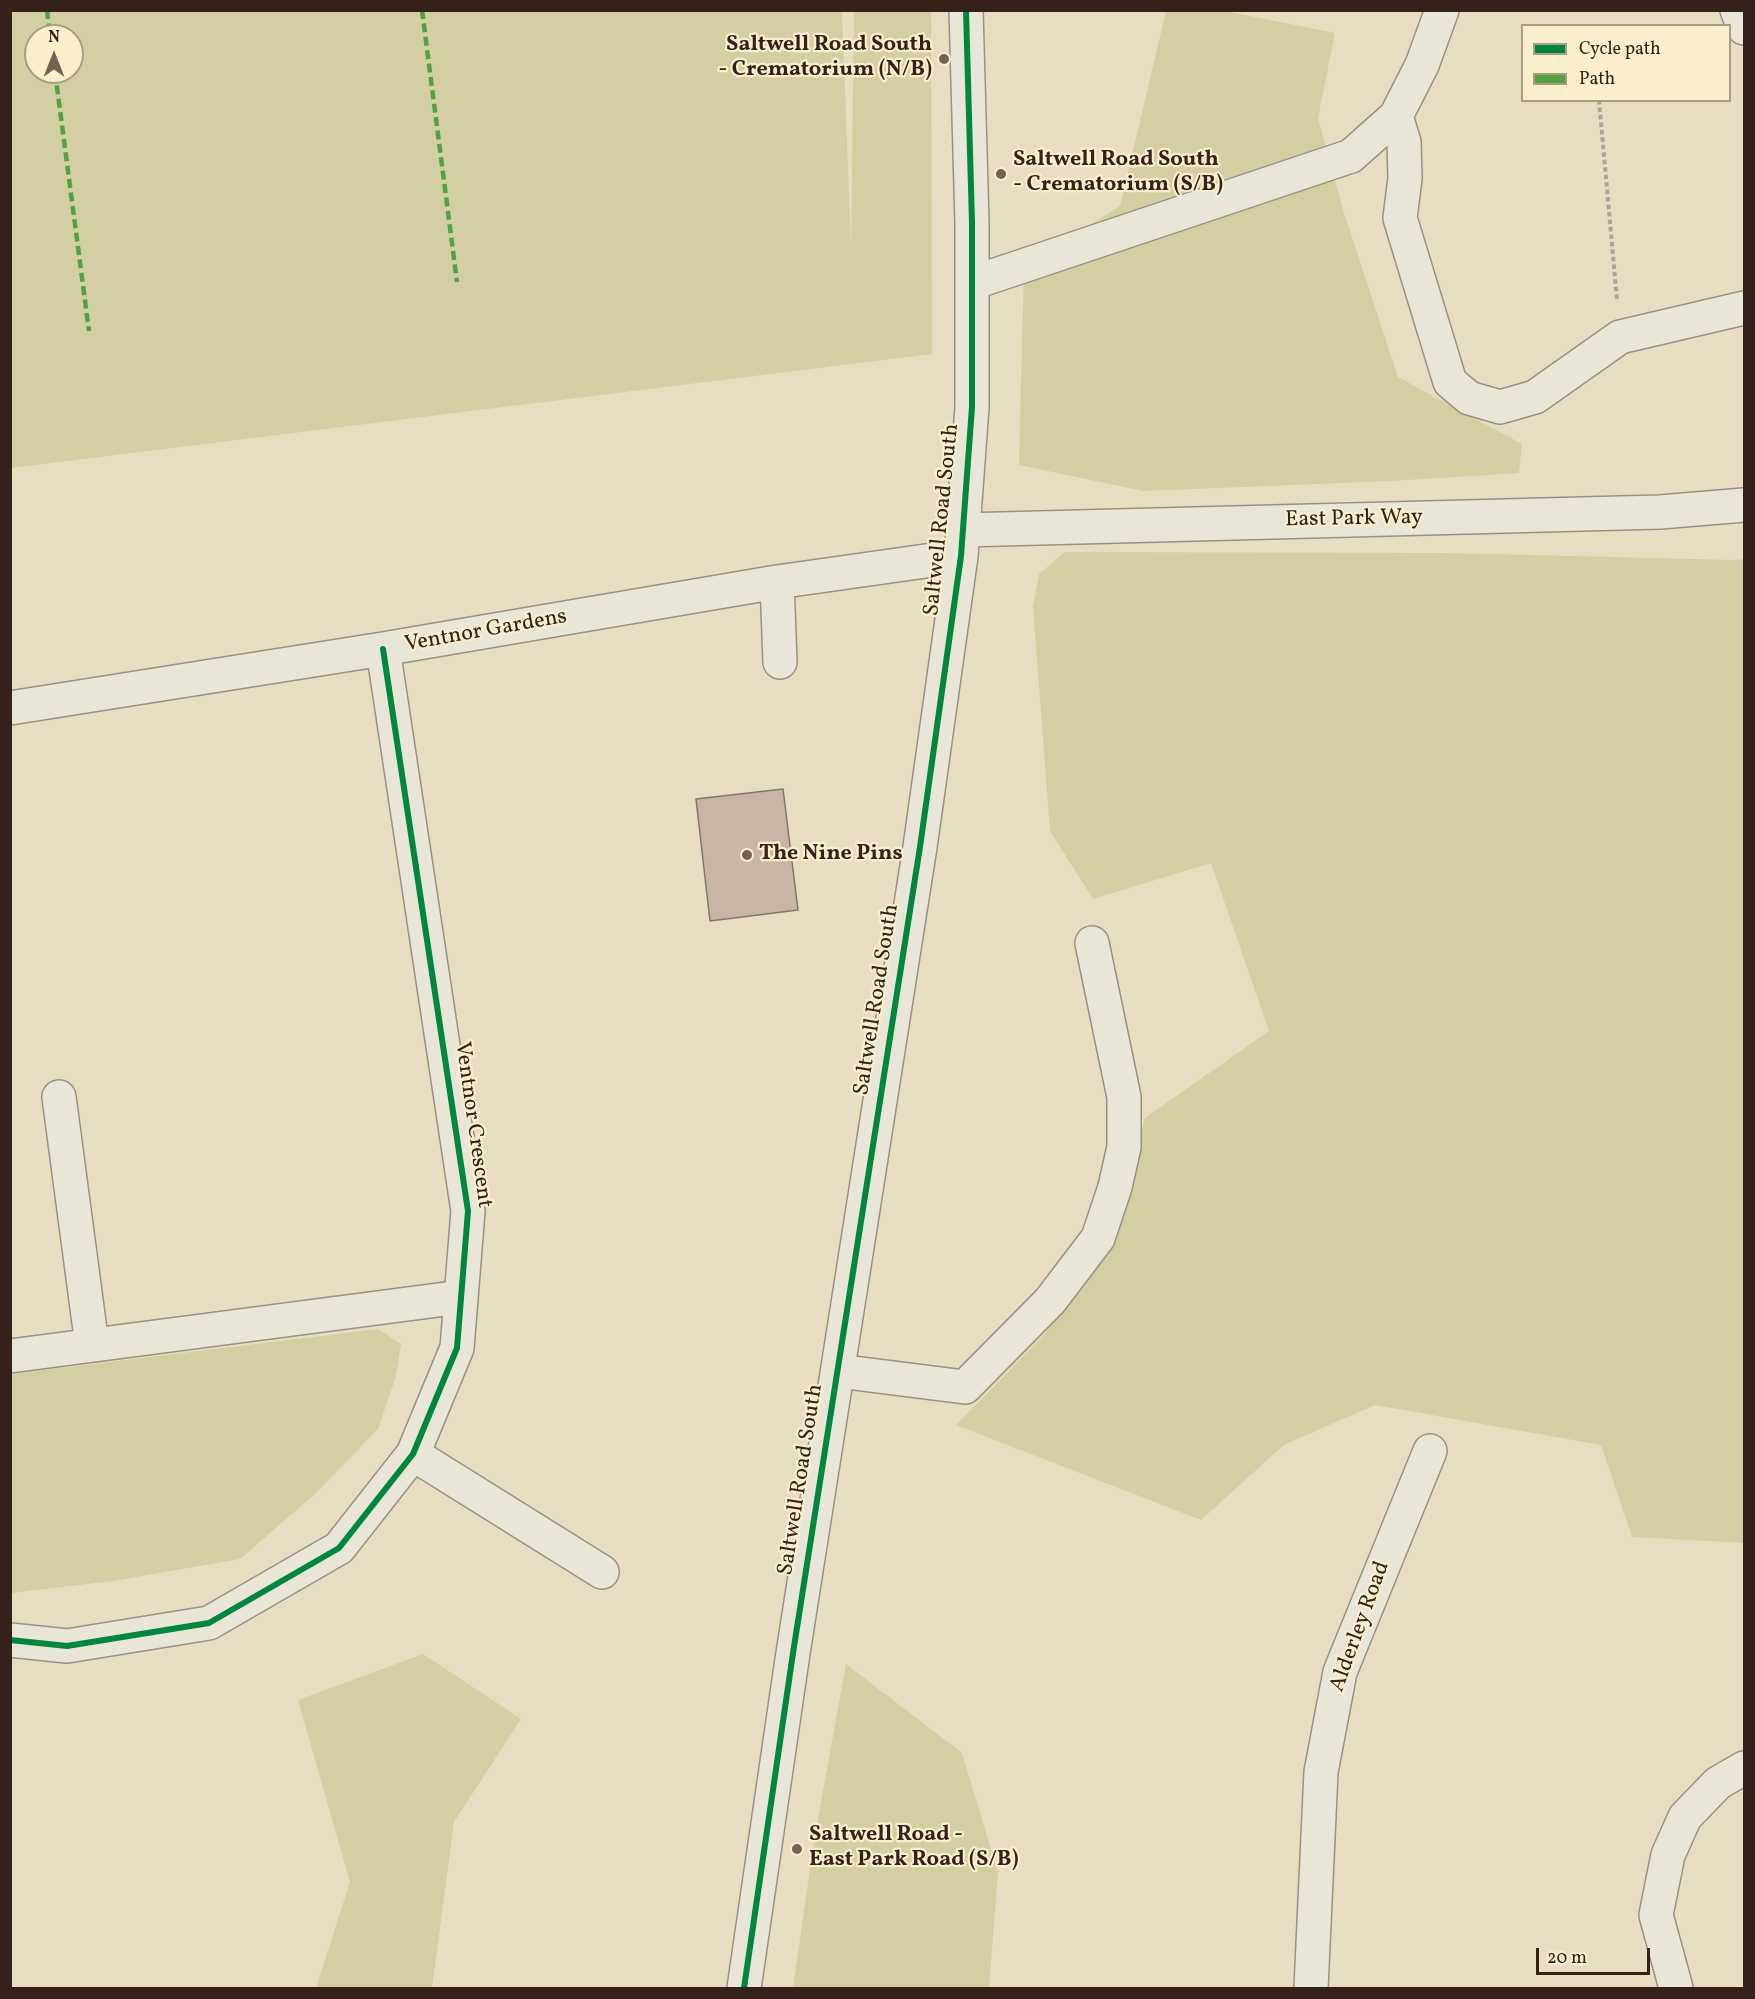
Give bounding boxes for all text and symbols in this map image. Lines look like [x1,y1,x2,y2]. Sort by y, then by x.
north arrow [24,24,84,84]
legend [1521,24,1731,102]
text: N [48,27,60,49]
place label: Saltwell Road South - Crematorium (N/B) [718,33,932,84]
text: Cycle path [1579,37,1661,62]
marker: Saltwell Road South - Crematorium (N/B) [937,52,951,66]
text: Path [1579,67,1615,92]
place label: Saltwell Road South - Crematorium (S/B) [1013,148,1223,200]
marker: Saltwell Road South - Crematorium (S/B) [994,167,1008,181]
street label: Saltwell Road South [920,422,966,618]
street label: East Park Way [1285,506,1423,534]
street label: Ventnor Gardens [403,605,569,659]
place label: The Nine Pins [759,842,903,868]
marker: The Nine Pins [740,848,754,862]
street label: Saltwell Road South [850,902,906,1098]
street label: Ventnor Crescent [447,1040,497,1210]
street label: Saltwell Road South [774,1382,830,1578]
street label: Alderley Road [1325,1558,1397,1696]
place label: Saltwell Road - East Park Road (S/B) [809,1823,1019,1874]
marker: Saltwell Road - East Park Road (S/B) [790,1842,804,1856]
scale bar [1539,1936,1653,1974]
text: 20 m [1547,1946,1587,1971]

